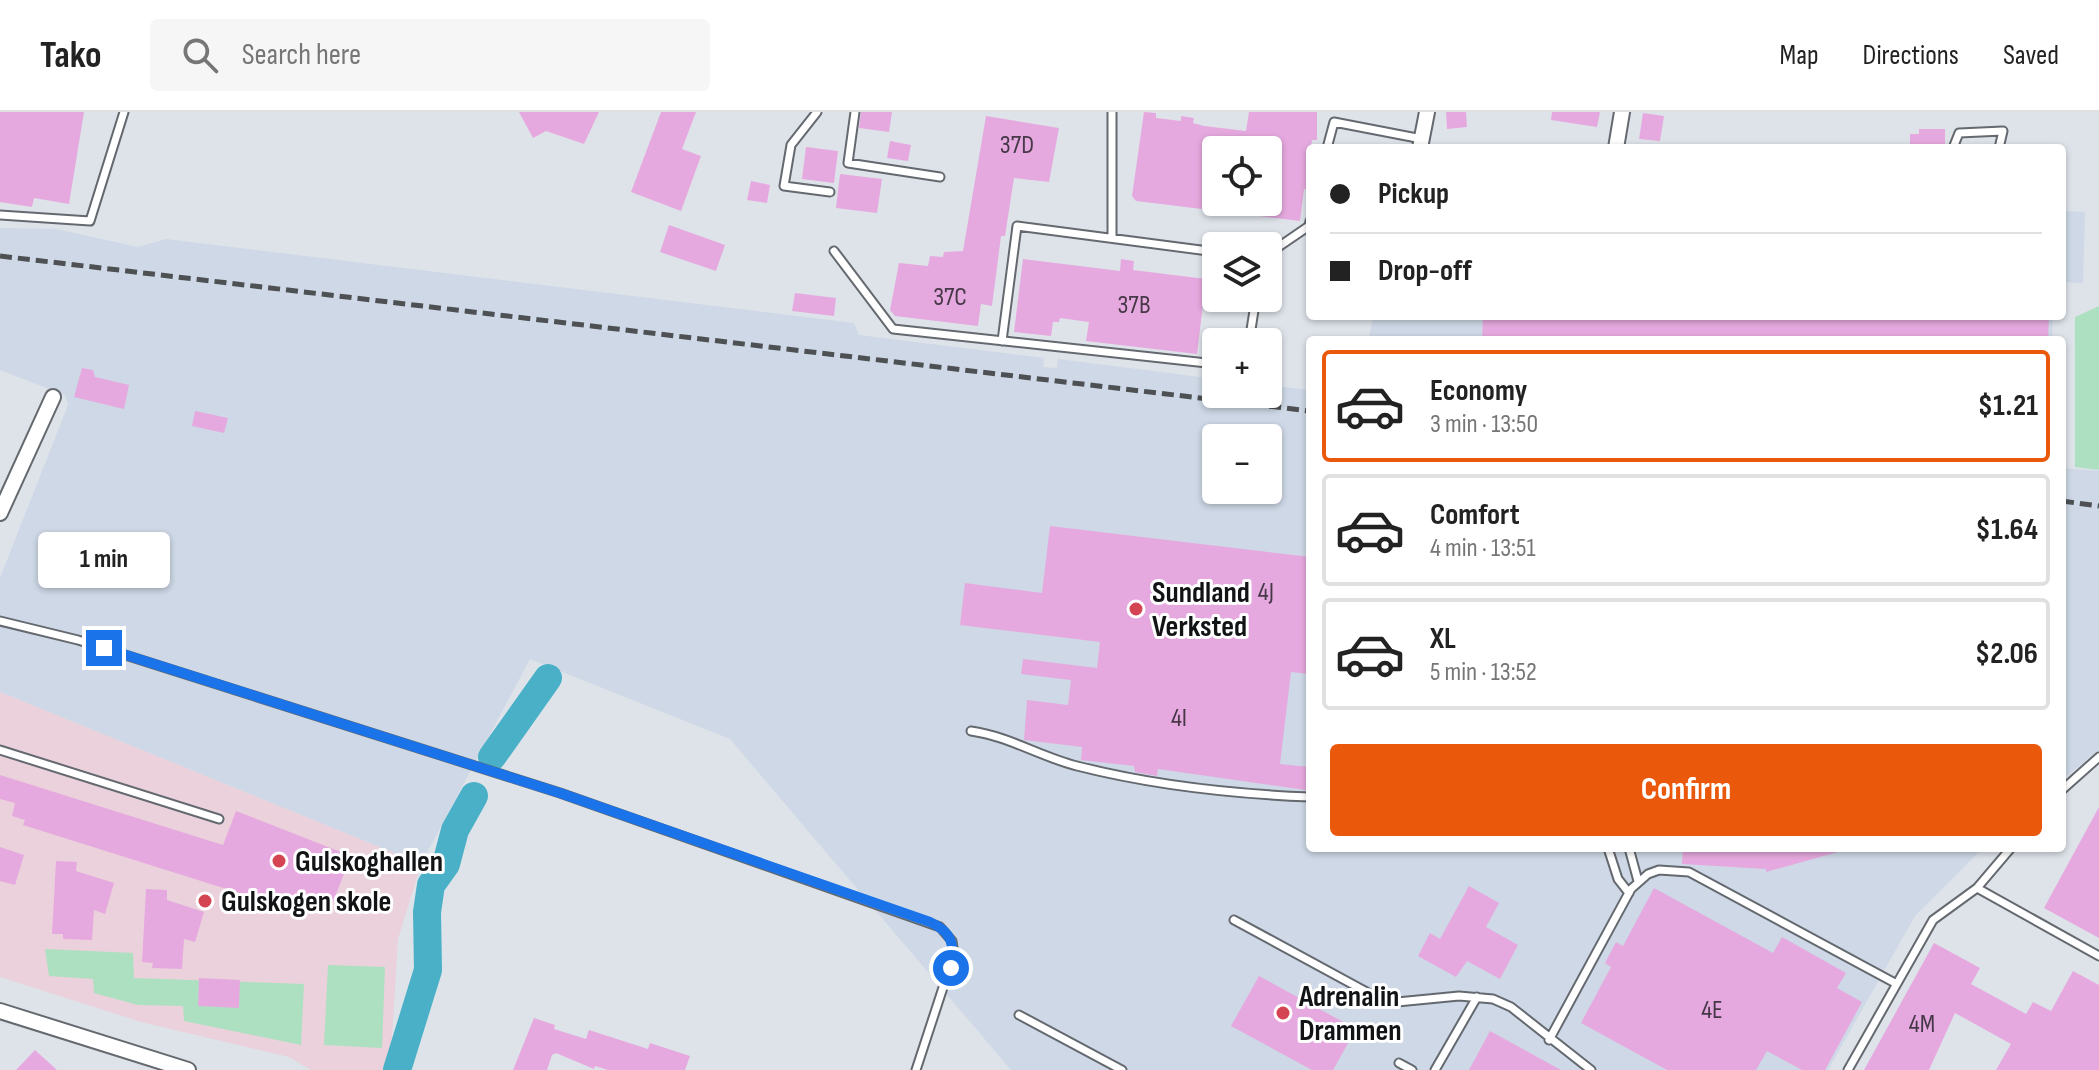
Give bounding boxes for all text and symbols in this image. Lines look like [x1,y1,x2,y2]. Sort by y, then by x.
search box [150,19,710,91]
text: Tako [40,33,102,78]
icon: search [178,33,222,77]
text: Search here [242,37,361,73]
text: Map [1780,39,1819,72]
text: Directions [1863,39,1959,72]
text: Saved [2003,39,2059,72]
house number: 37D [1000,130,1034,161]
map controls [1202,136,1282,504]
button: locate [1202,136,1282,216]
text: Pickup [1378,176,1449,212]
button: layers [1202,232,1282,312]
text: Drop-off [1378,253,1472,289]
house number: 37C [933,282,967,313]
house number: 37B [1117,290,1151,321]
button: + [1202,328,1282,408]
icon: car [1334,370,1406,442]
text: Economy [1430,373,1527,409]
text: $1.21 [1978,388,2038,424]
text: 3 min · 13:50 [1430,409,1538,440]
button: − [1202,424,1282,504]
icon: car [1334,494,1406,566]
text: Comfort [1430,497,1520,533]
text: $1.64 [1976,512,2038,548]
callout: 1 min [38,532,170,588]
text: 4 min · 13:51 [1430,533,1536,564]
text: 1 min [80,544,128,575]
place label: Sundland Verksted [1152,575,1250,645]
house number: 4J [1258,577,1274,608]
marker: Sundland Verksted [1127,600,1145,618]
icon: car [1334,618,1406,690]
text: XL [1430,621,1456,657]
route end [86,630,122,666]
text: $2.06 [1975,636,2038,672]
text: 5 min · 13:52 [1430,657,1537,688]
house number: 4I [1171,703,1187,734]
button: Confirm [1330,744,2042,836]
place label: Gulskoghallen [295,844,443,880]
marker: Gulskoghallen [270,852,288,870]
place label: Gulskogen skole [221,884,391,920]
marker: Gulskogen skole [196,892,214,910]
route start [933,950,969,986]
place label: Adrenalin Drammen [1298,979,1402,1049]
house number: 4E [1701,995,1723,1026]
marker: Adrenalin Drammen [1274,1004,1292,1022]
house number: 4M [1909,1009,1935,1040]

